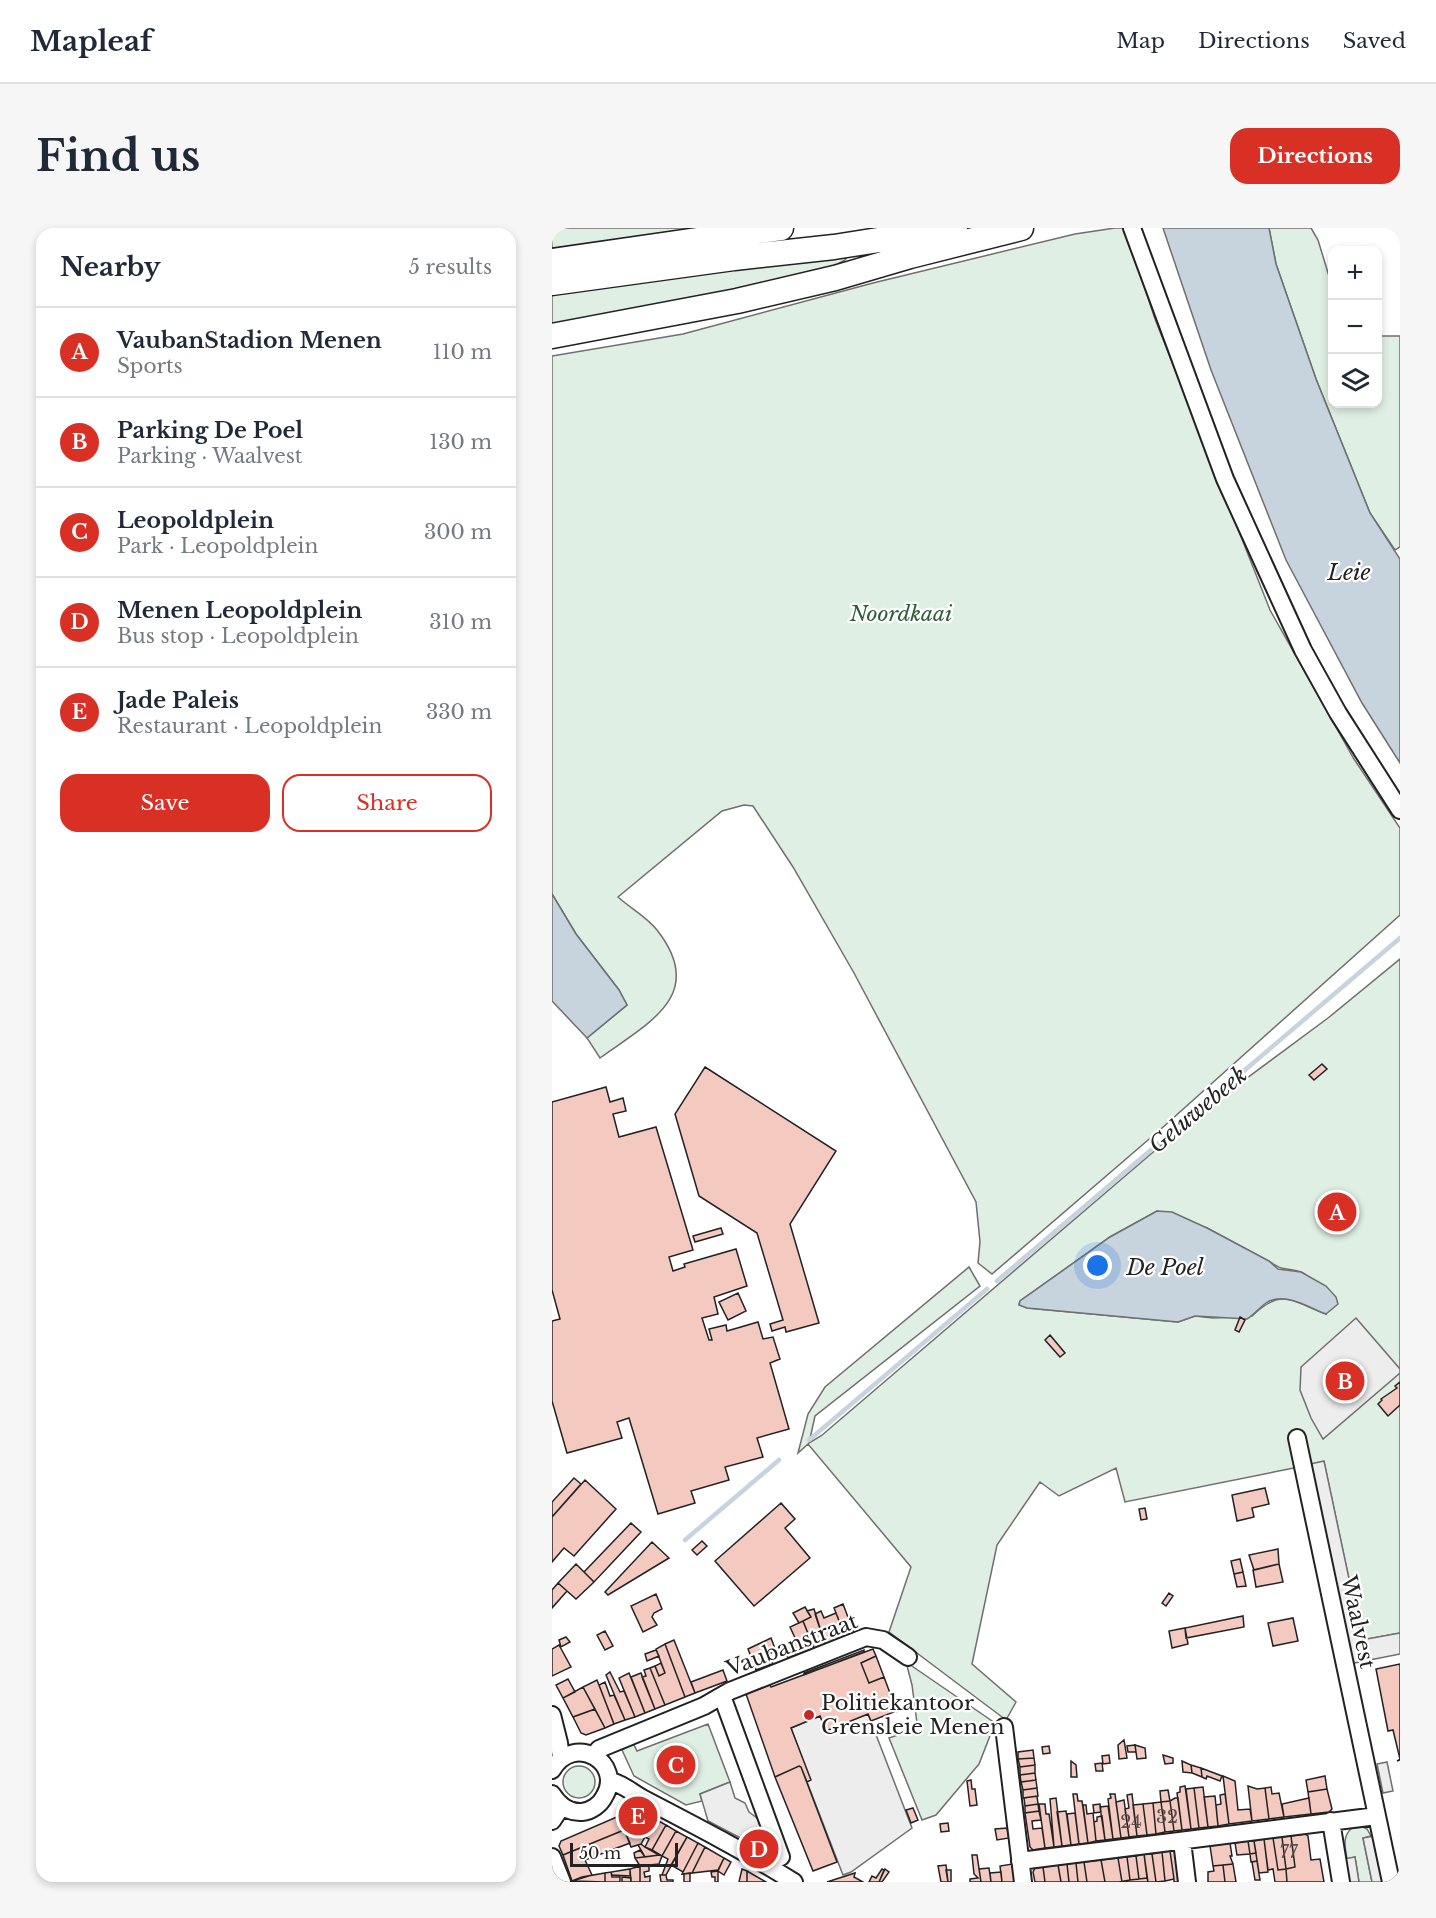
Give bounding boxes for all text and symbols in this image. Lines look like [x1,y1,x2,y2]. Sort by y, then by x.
text: Mapleaf [30,24,152,59]
text: Map [1116,28,1165,54]
text: Directions [1198,28,1310,54]
text: Saved [1343,28,1406,54]
button: Directions [1230,128,1400,184]
text: Find us [36,130,200,182]
map controls [1328,246,1382,408]
button: + [1328,246,1382,300]
text: Nearby [60,251,161,283]
text: 5 results [409,255,492,279]
button: − [1328,300,1382,354]
text: VaubanStadion Menen [117,327,382,354]
text: A [71,340,88,364]
text: 110 m [433,340,492,364]
text: Sports [117,354,183,378]
button: layers [1328,354,1382,408]
text: Parking De Poel [117,417,303,444]
text: B [72,430,87,454]
text: 130 m [429,430,492,454]
text: Parking · Waalvest [117,444,302,468]
text: Leopoldplein [117,507,274,534]
text: C [71,520,88,544]
text: 300 m [424,520,492,544]
text: Park · Leopoldplein [117,534,318,558]
water label: Leie [1326,559,1371,586]
text: Menen Leopoldplein [117,597,362,624]
park label: Noordkaai [849,601,953,627]
text: D [70,610,89,634]
text: 310 m [429,610,492,634]
text: Bus stop · Leopoldplein [117,624,359,648]
text: Jade Paleis [117,687,239,714]
text: E [72,700,87,724]
text: 330 m [426,700,492,724]
text: Restaurant · Leopoldplein [117,714,382,738]
button: Save [60,774,270,832]
button: Share [282,774,492,832]
water label: Geluwebeek [1144,1061,1252,1159]
pin: A [1318,1190,1356,1234]
your location [1083,1251,1112,1280]
water label: De Poel [1125,1254,1204,1281]
pin: B [1326,1358,1364,1404]
street label: Waalvest [1335,1572,1381,1671]
street label: Vaubanstraat [722,1608,861,1682]
place label: Politiekantoor Grensleie Menen [821,1690,1005,1740]
marker: Politiekantoor Grensleie Menen [802,1708,816,1722]
pin: C [656,1742,696,1788]
pin: E [618,1794,658,1838]
house number: 32 [1156,1806,1178,1828]
house number: 24 [1120,1811,1142,1833]
pin: D [740,1826,778,1872]
scale bar [570,1840,678,1868]
house number: 77 [1280,1841,1299,1863]
text: 50 m [579,1843,621,1863]

